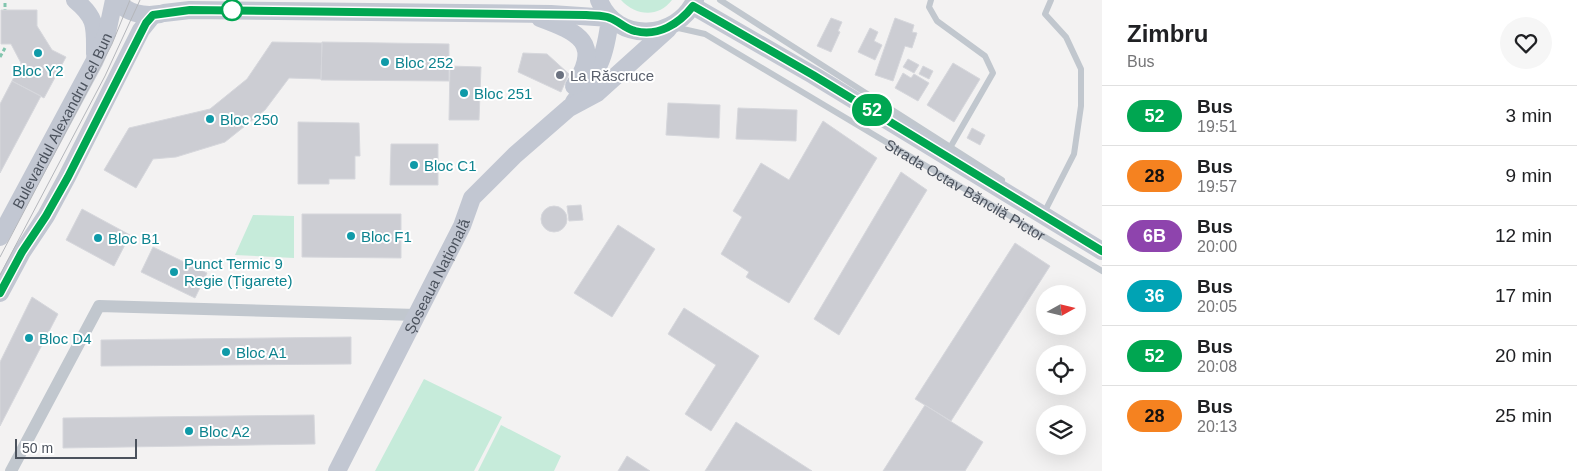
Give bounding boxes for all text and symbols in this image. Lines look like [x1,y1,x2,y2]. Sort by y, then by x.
unlabelled marker [221,0,243,21]
button: heart [1500,17,1552,69]
text: Zimbru [1127,20,1208,47]
street label: Bulevardul Alexandru cel Bun [9,30,115,211]
marker: Bloc Y2 [32,47,44,59]
text: Bus [1127,53,1155,70]
place label: Bloc 252 [395,54,453,71]
marker: Bloc 252 [379,56,391,68]
place label: Bloc Y2 [12,62,64,79]
place label: La Răscruce [570,67,654,84]
marker: La Răscruce [554,69,566,81]
place label: Bloc 251 [474,85,532,102]
marker: Bloc 251 [458,87,470,99]
line badge: 52 [850,94,894,126]
text: Bus [1197,96,1233,117]
text: 52 [862,100,882,120]
text: 3 min [1506,105,1552,126]
text: 52 [1144,106,1165,126]
place label: Bloc 250 [220,111,278,128]
marker: Bloc 250 [204,113,216,125]
text: 19:51 [1197,118,1237,135]
street label: Strada Octav Băncilă Pictor [882,135,1049,244]
text: Bus [1197,156,1233,177]
place label: Bloc C1 [424,157,477,174]
marker: Bloc C1 [408,159,420,171]
text: 9 min [1506,165,1552,186]
text: 28 [1144,166,1165,186]
text: 19:57 [1197,178,1237,195]
street label: Șoseaua Națională [400,216,473,336]
text: Bus [1197,216,1233,237]
text: 12 min [1495,225,1552,246]
text: 6B [1143,226,1166,246]
place label: Bloc F1 [361,228,412,245]
place label: Bloc B1 [108,230,160,247]
marker: Bloc F1 [345,230,357,242]
marker: Bloc B1 [92,232,104,244]
text: 20:00 [1197,238,1237,255]
place label: Punct Termic 9 Regie (Țigarete) [184,255,292,289]
marker: Punct Termic 9 Regie (Țigarete) [168,266,180,278]
text: Bus [1197,276,1233,297]
north arrow [1036,285,1086,335]
map controls [1036,285,1086,455]
text: 17 min [1495,285,1552,306]
text: 36 [1144,286,1165,306]
text: 20:05 [1197,298,1237,315]
place label: Bloc D4 [39,330,92,347]
marker: Bloc D4 [23,332,35,344]
text: Bus [1197,336,1233,357]
place label: Bloc A1 [236,344,287,361]
button: locate [1036,345,1086,395]
text: 20 min [1495,345,1552,366]
marker: Bloc A1 [220,346,232,358]
text: 52 [1144,346,1165,366]
text: 20:08 [1197,358,1237,375]
text: Bus [1197,396,1233,417]
button: layers [1036,405,1086,455]
text: 25 min [1495,405,1552,426]
text: 28 [1144,406,1165,426]
text: 20:13 [1197,418,1237,435]
place label: Bloc A2 [199,423,250,440]
marker: Bloc A2 [183,425,195,437]
scale bar [15,436,138,459]
text: 50 m [22,440,53,456]

